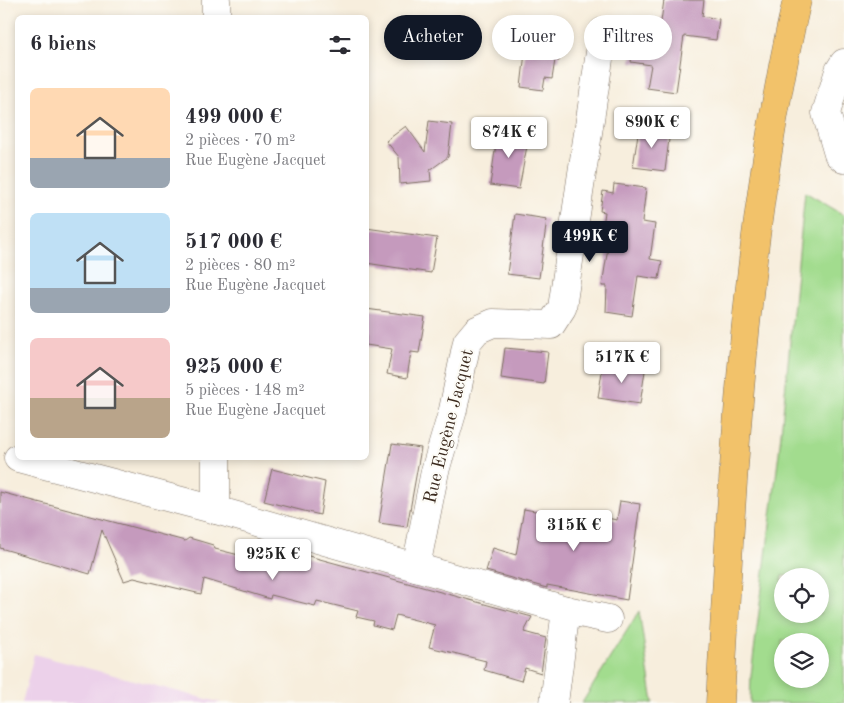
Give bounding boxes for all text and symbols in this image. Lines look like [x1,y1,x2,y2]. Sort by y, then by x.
chip: Acheter [384,15,482,60]
chip: Louer [492,15,574,60]
chip: Filtres [584,15,672,60]
icon: filters [326,31,354,59]
text: 6 biens [30,34,96,55]
pin: 890K € [611,106,693,149]
text: 499 000 € [185,107,282,128]
icon: home [70,108,130,168]
text: 890K € [625,115,679,131]
pin: 874K € [468,116,550,159]
text: 874K € [482,125,536,141]
text: 2 pièces · 70 m² [185,133,295,149]
text: Rue Eugène Jacquet [185,153,326,169]
pin: 499K € [549,220,631,263]
text: 499K € [563,229,617,245]
text: 517 000 € [185,232,282,253]
icon: home [70,233,130,293]
text: 2 pièces · 80 m² [185,258,295,274]
text: Rue Eugène Jacquet [185,278,326,294]
pin: 517K € [581,342,663,384]
street label: Rue Eugène Jacquet [421,347,477,505]
text: 517K € [595,350,649,366]
text: 925 000 € [185,357,282,378]
icon: home [70,358,130,418]
text: 5 pièces · 148 m² [185,383,305,399]
text: Rue Eugène Jacquet [185,403,326,419]
pin: 315K € [533,510,615,552]
text: 315K € [547,518,601,534]
pin: 925K € [232,538,314,581]
text: 925K € [246,547,300,563]
map controls [774,568,829,688]
button: locate [774,568,829,623]
button: layers [774,633,829,688]

